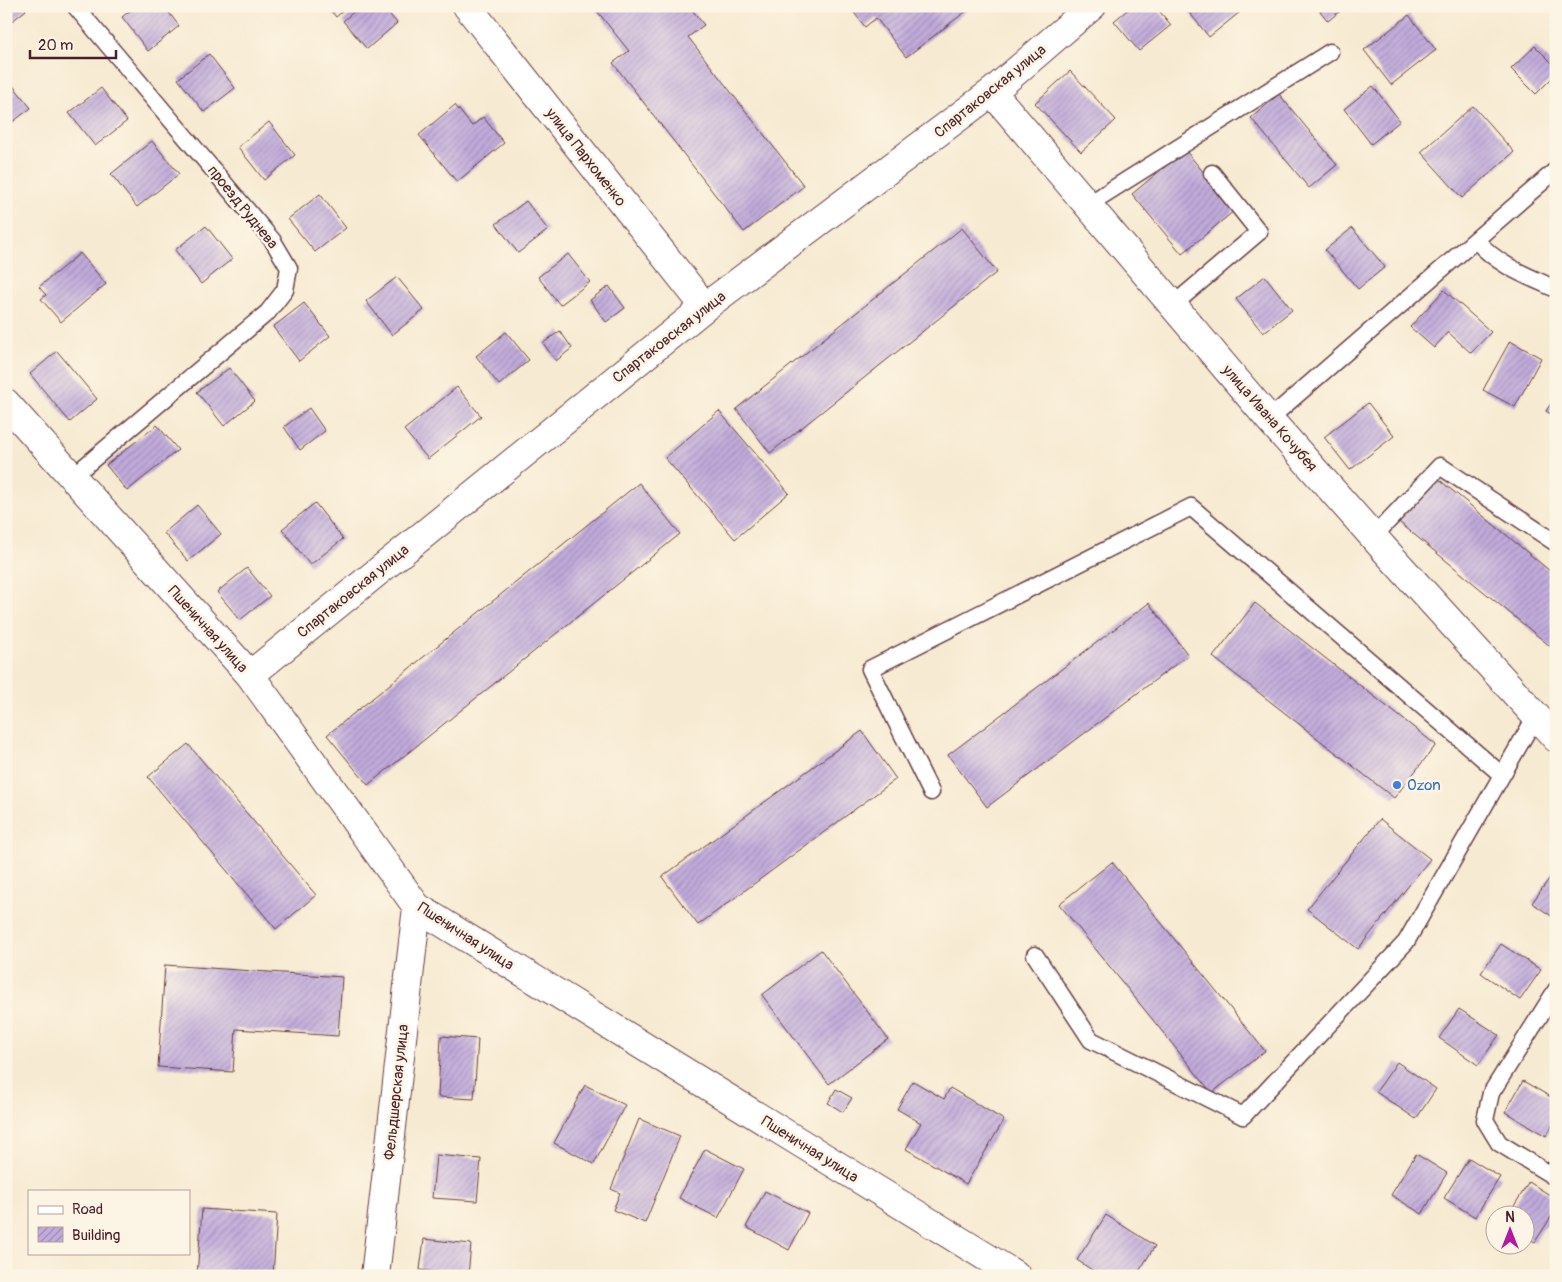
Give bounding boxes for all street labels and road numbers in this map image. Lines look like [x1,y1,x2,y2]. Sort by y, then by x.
street label: Спартаковская улица [930,40,1050,142]
street label: улица Пархоменко [541,103,630,210]
street label: проезд Руднева [203,162,282,253]
street label: Спартаковская улица [609,287,730,388]
street label: улица Ивана Кочубея [1217,360,1321,476]
street label: Спартаковская улица [293,540,413,642]
street label: Пшеничная улица [163,582,252,677]
street label: Пшеничная улица [414,898,517,975]
street label: Фельдшерская улица [380,1023,413,1161]
street label: Пшеничная улица [758,1112,862,1187]

